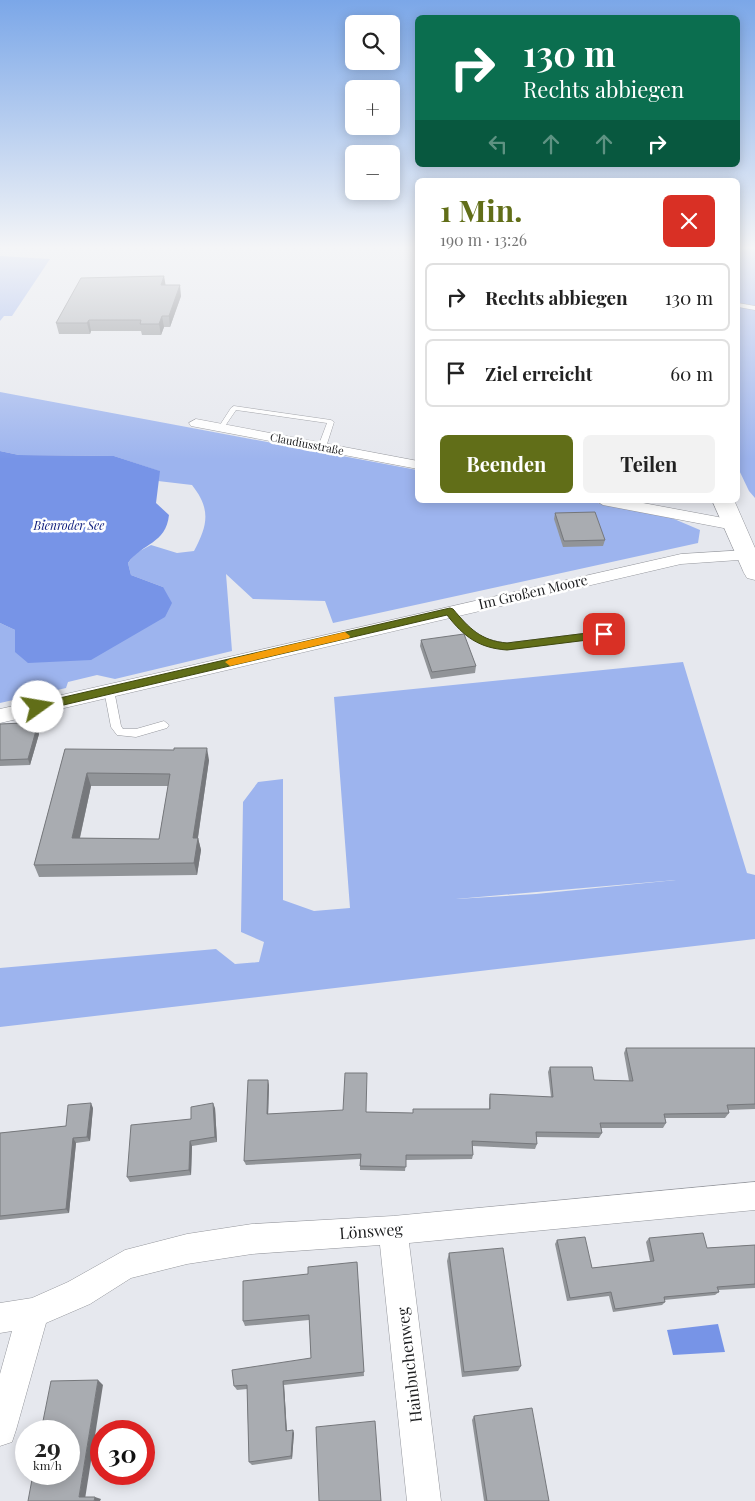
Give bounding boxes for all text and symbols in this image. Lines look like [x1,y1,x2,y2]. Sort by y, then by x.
map controls [345,15,400,200]
button: search [345,15,400,70]
text: 130 m [523,29,616,76]
icon: right [440,35,505,100]
text: Rechts abbiegen [523,74,684,104]
button: + [345,80,400,135]
icon: left [484,130,512,158]
icon: ahead [537,130,565,158]
icon: ahead [590,130,618,158]
icon: right [643,130,671,158]
button: − [345,145,400,200]
text: 1 Min. [440,190,522,230]
button: close [663,195,715,247]
text: 190 m · 13:26 [440,229,527,250]
icon: right [442,283,470,311]
text: Rechts abbiegen [485,284,628,310]
text: 130 m [665,284,713,310]
icon: arrive [442,359,470,387]
text: Ziel erreicht [485,360,593,386]
text: 60 m [670,360,713,386]
street label: Claudiusstraße [269,429,346,458]
button: Beenden [440,435,573,493]
button: Teilen [583,435,715,493]
water label: Bienroder See [33,517,104,533]
street label: Im Großen Moore [476,570,589,613]
pin [583,613,625,655]
icon: arrive [590,620,618,648]
position arrow [11,680,63,732]
street label: Lönsweg [339,1218,404,1243]
street label: Hainbuchenweg [391,1306,426,1424]
speed limit sign: 30 [90,1420,155,1485]
text: 29 [34,1430,61,1463]
text: km/h [33,1457,62,1473]

